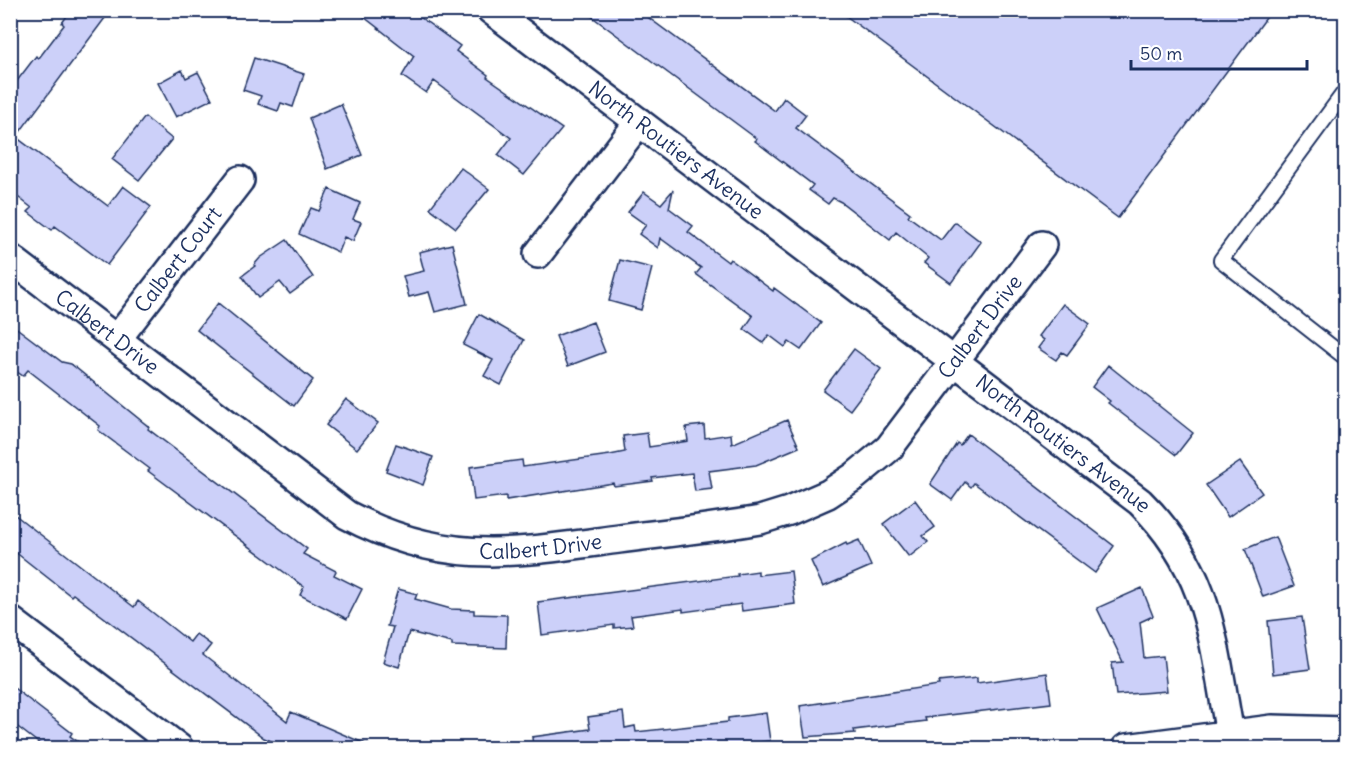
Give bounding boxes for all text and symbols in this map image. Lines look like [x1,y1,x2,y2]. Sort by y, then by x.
scale bar [1131,33,1306,71]
text: 50 m [1140,42,1182,65]
street label: North Routiers Avenue [583,75,769,225]
street label: Calbert Court [128,201,227,318]
street label: Calbert Drive [932,269,1028,384]
street label: Calbert Drive [50,283,165,380]
street label: North Routiers Avenue [970,368,1157,518]
street label: Calbert Drive [479,527,604,565]

